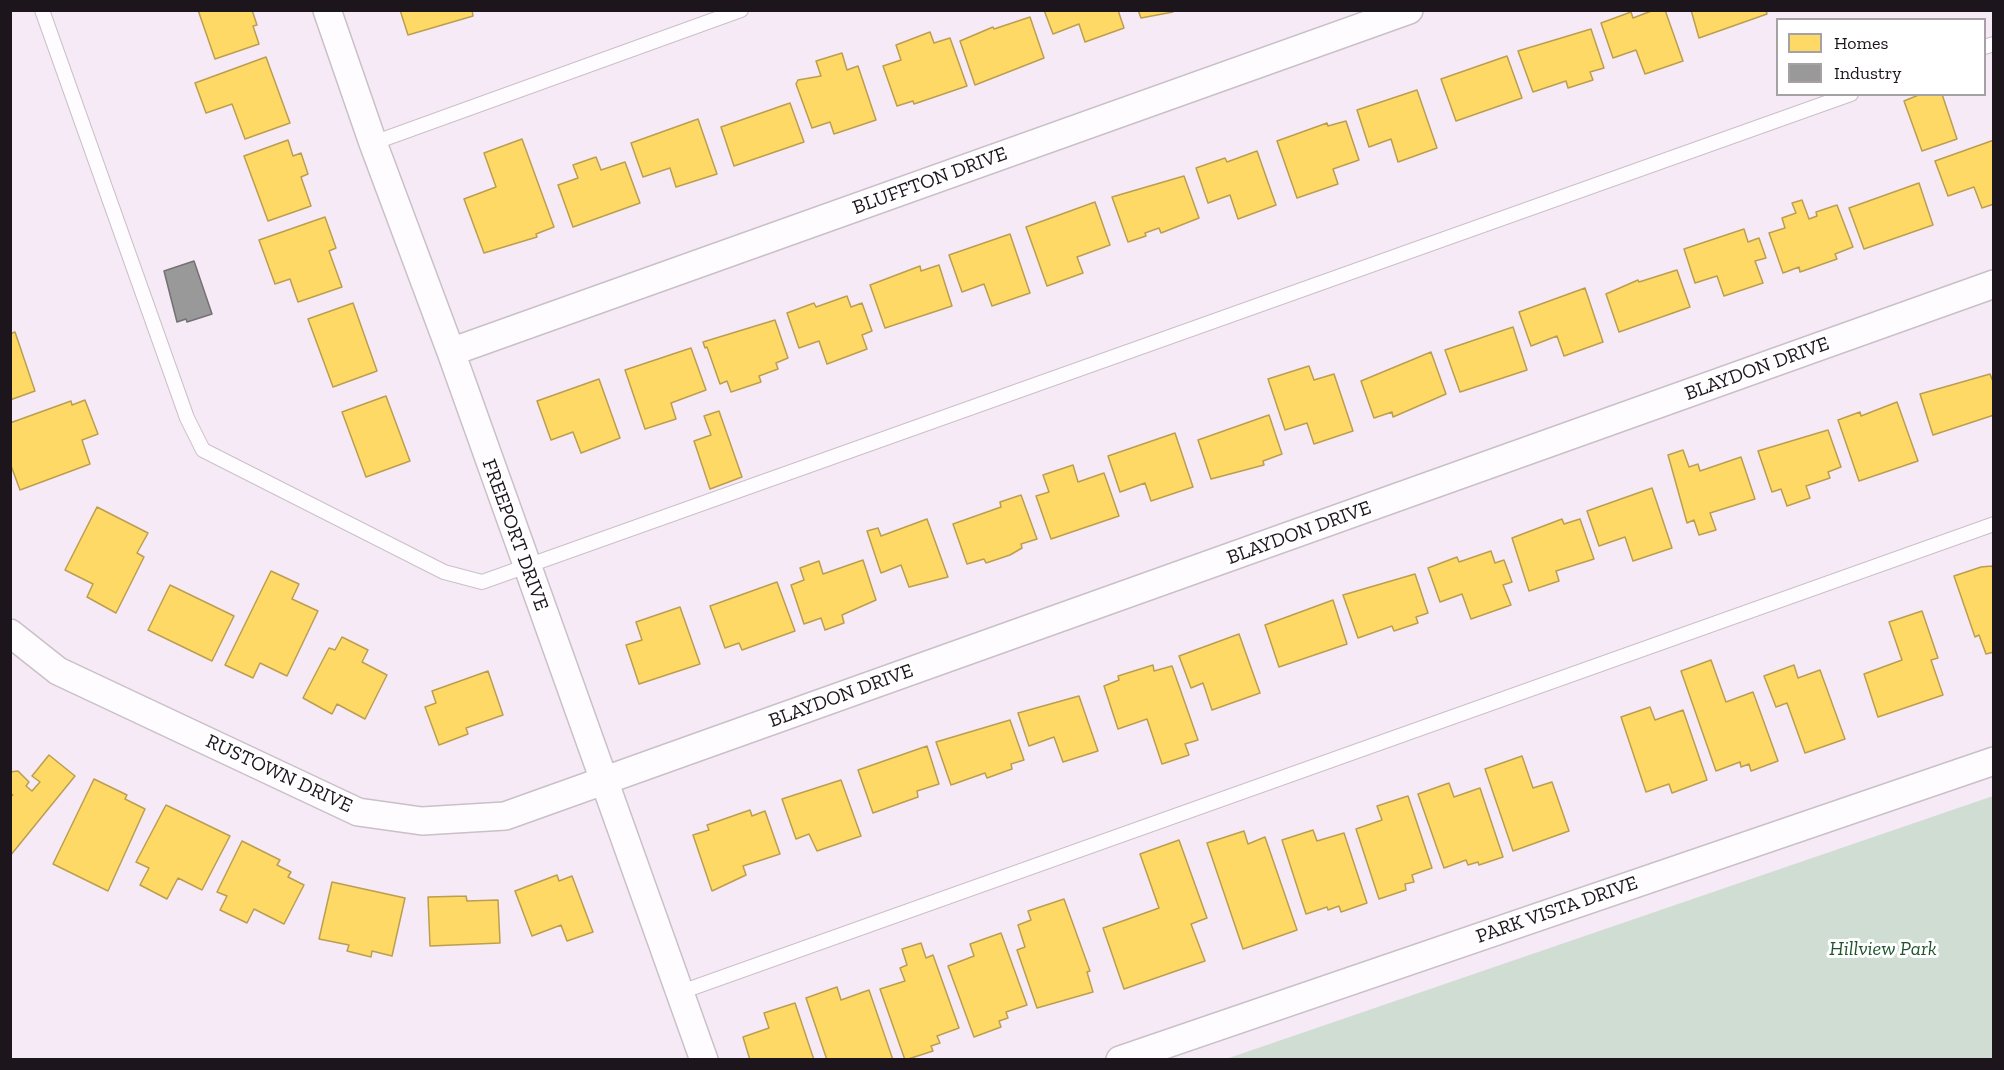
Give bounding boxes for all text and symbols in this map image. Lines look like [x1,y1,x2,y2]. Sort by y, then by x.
legend [1776,18,1986,96]
text: Homes [1834,32,1888,54]
text: Industry [1834,62,1901,84]
street label: BLUFFTON DRIVE [850,142,1010,220]
street label: BLAYDON DRIVE [1682,332,1832,406]
street label: FREEPORT DRIVE [476,456,554,614]
street label: BLAYDON DRIVE [1224,496,1374,570]
street label: BLAYDON DRIVE [766,659,916,733]
street label: RUSTOWN DRIVE [202,730,356,818]
street label: PARK VISTA DRIVE [1473,871,1641,949]
park label: Hillview Park [1829,937,1937,961]

